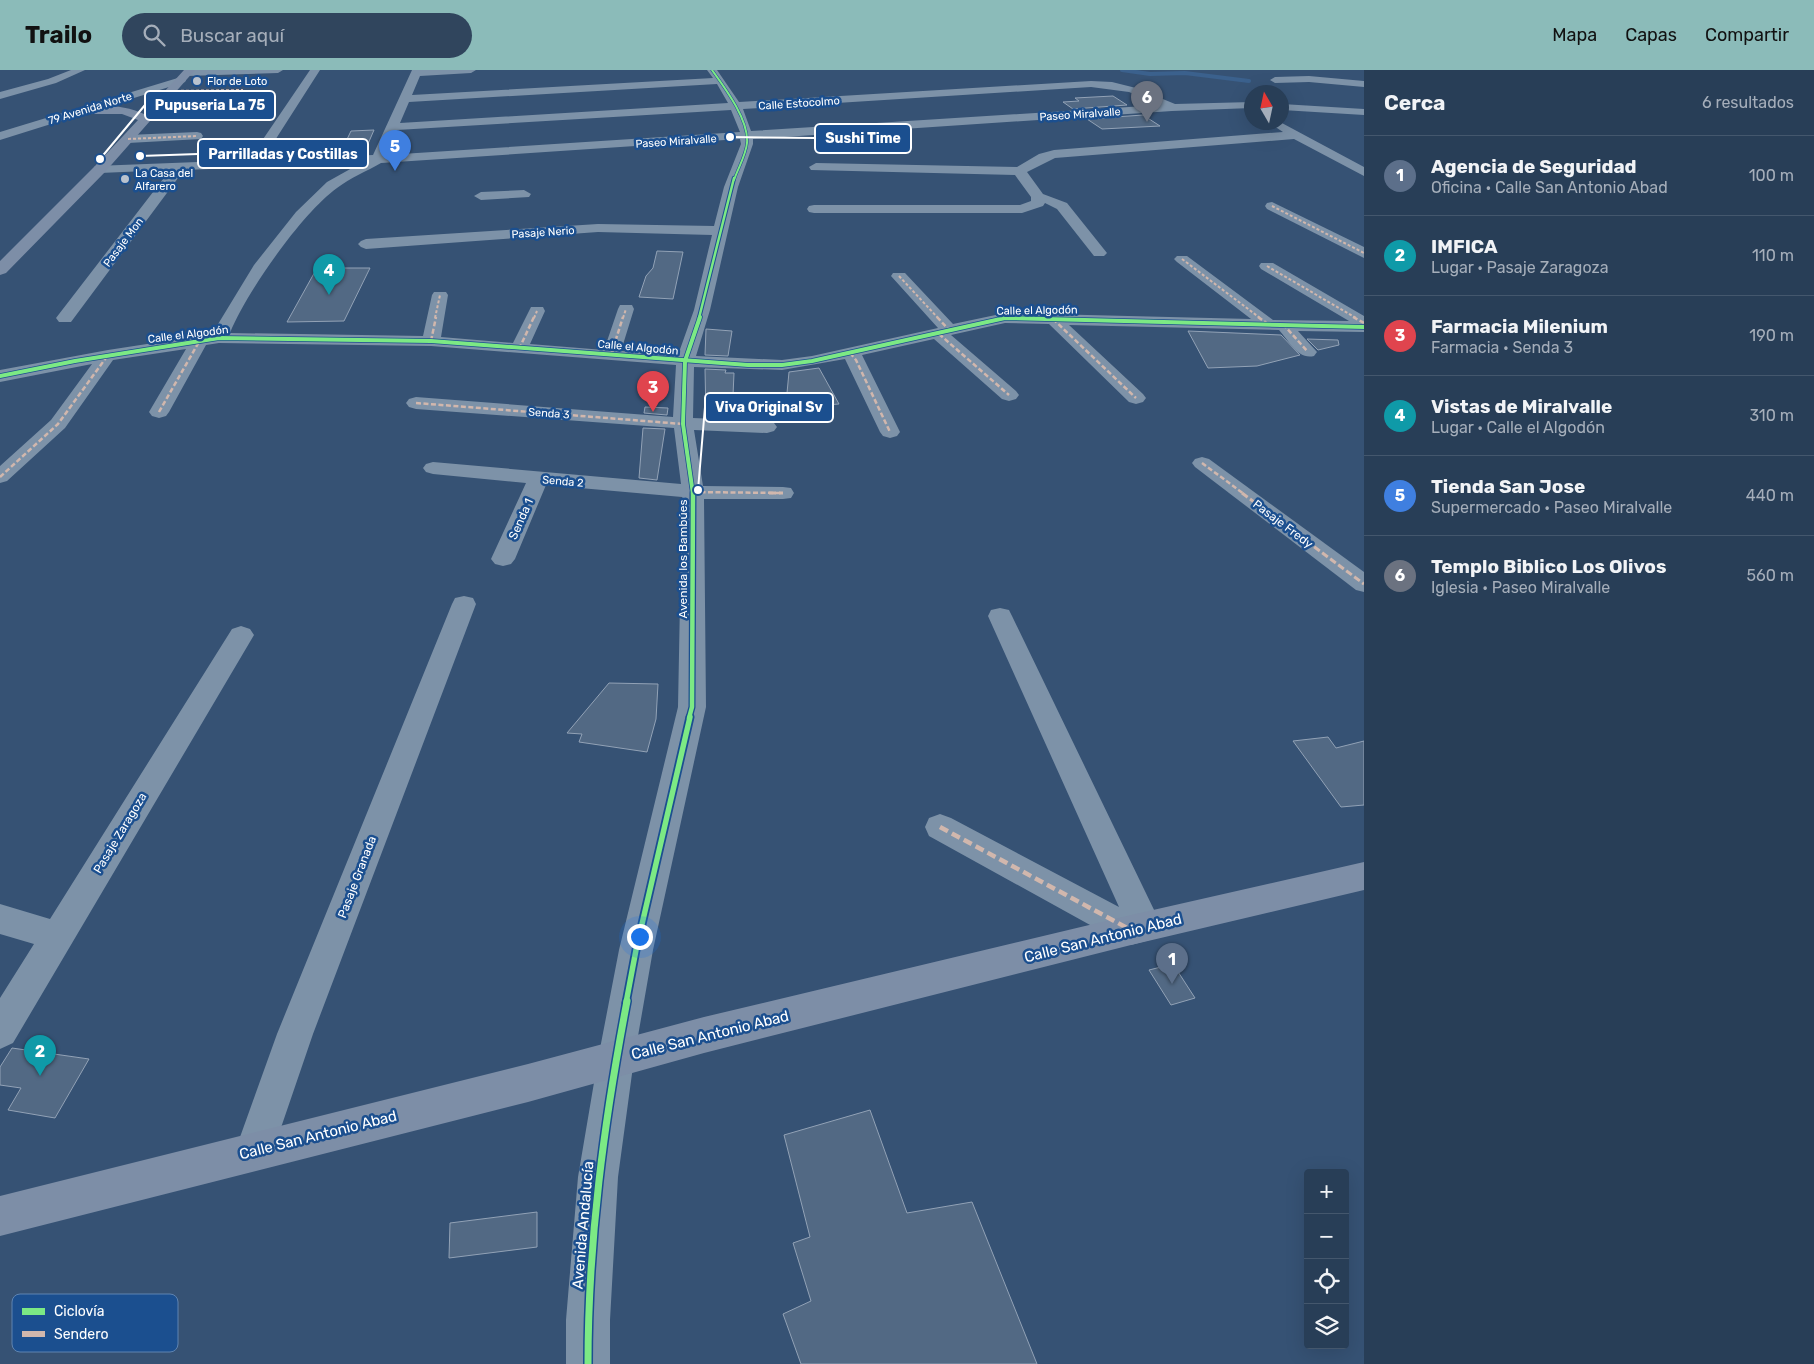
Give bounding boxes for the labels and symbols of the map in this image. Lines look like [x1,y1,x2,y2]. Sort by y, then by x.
marker: Flor de Loto [191,75,203,87]
place label: Flor de Loto [207,75,267,88]
pin: 6 [1131,81,1163,122]
north arrow [1244,85,1289,130]
street label: 79 Avenida Norte [47,90,134,127]
callout: Pupuseria La 75 [145,91,275,120]
street label: Calle Estocolmo [758,94,840,113]
text: Pupuseria La 75 [155,97,265,114]
street label: Paseo Miralvalle [1039,105,1121,124]
callout: Sushi Time [815,124,911,153]
pin: 5 [379,130,411,171]
text: Sushi Time [825,130,901,147]
street label: Paseo Miralvalle [635,132,717,151]
callout: Parrilladas y Costillas [198,139,368,168]
text: Parrilladas y Costillas [208,146,358,163]
place label: La Casa del Alfarero [135,167,193,193]
marker: La Casa del Alfarero [119,173,131,185]
street label: Pasaje Mon [101,215,146,269]
street label: Pasaje Nerio [511,224,575,241]
pin: 4 [313,254,345,295]
street label: Calle el Algodón [996,303,1078,318]
street label: Calle el Algodón [147,323,229,346]
street label: Calle el Algodón [597,337,679,358]
pin: 3 [637,371,669,412]
callout: Viva Original Sv [705,393,833,422]
text: Viva Original Sv [715,399,824,416]
street label: Senda 3 [528,406,571,421]
street label: Senda 2 [542,473,584,490]
street label: Senda 1 [506,496,536,542]
street label: Pasaje Fredy [1250,497,1316,551]
street label: Avenida los Bambúes [676,499,690,619]
street label: Pasaje Zaragoza [90,790,150,876]
street label: Pasaje Granada [335,834,379,920]
street label: Calle San Antonio Abad [1022,910,1184,966]
your location [627,924,653,950]
pin: 1 [1156,943,1188,984]
street label: Calle San Antonio Abad [629,1007,791,1063]
pin: 2 [24,1035,56,1076]
street label: Calle San Antonio Abad [237,1107,399,1163]
street label: Avenida Andalucía [568,1160,598,1290]
legend [12,1294,178,1352]
text: Ciclovía [54,1303,105,1320]
text: Sendero [54,1326,108,1343]

